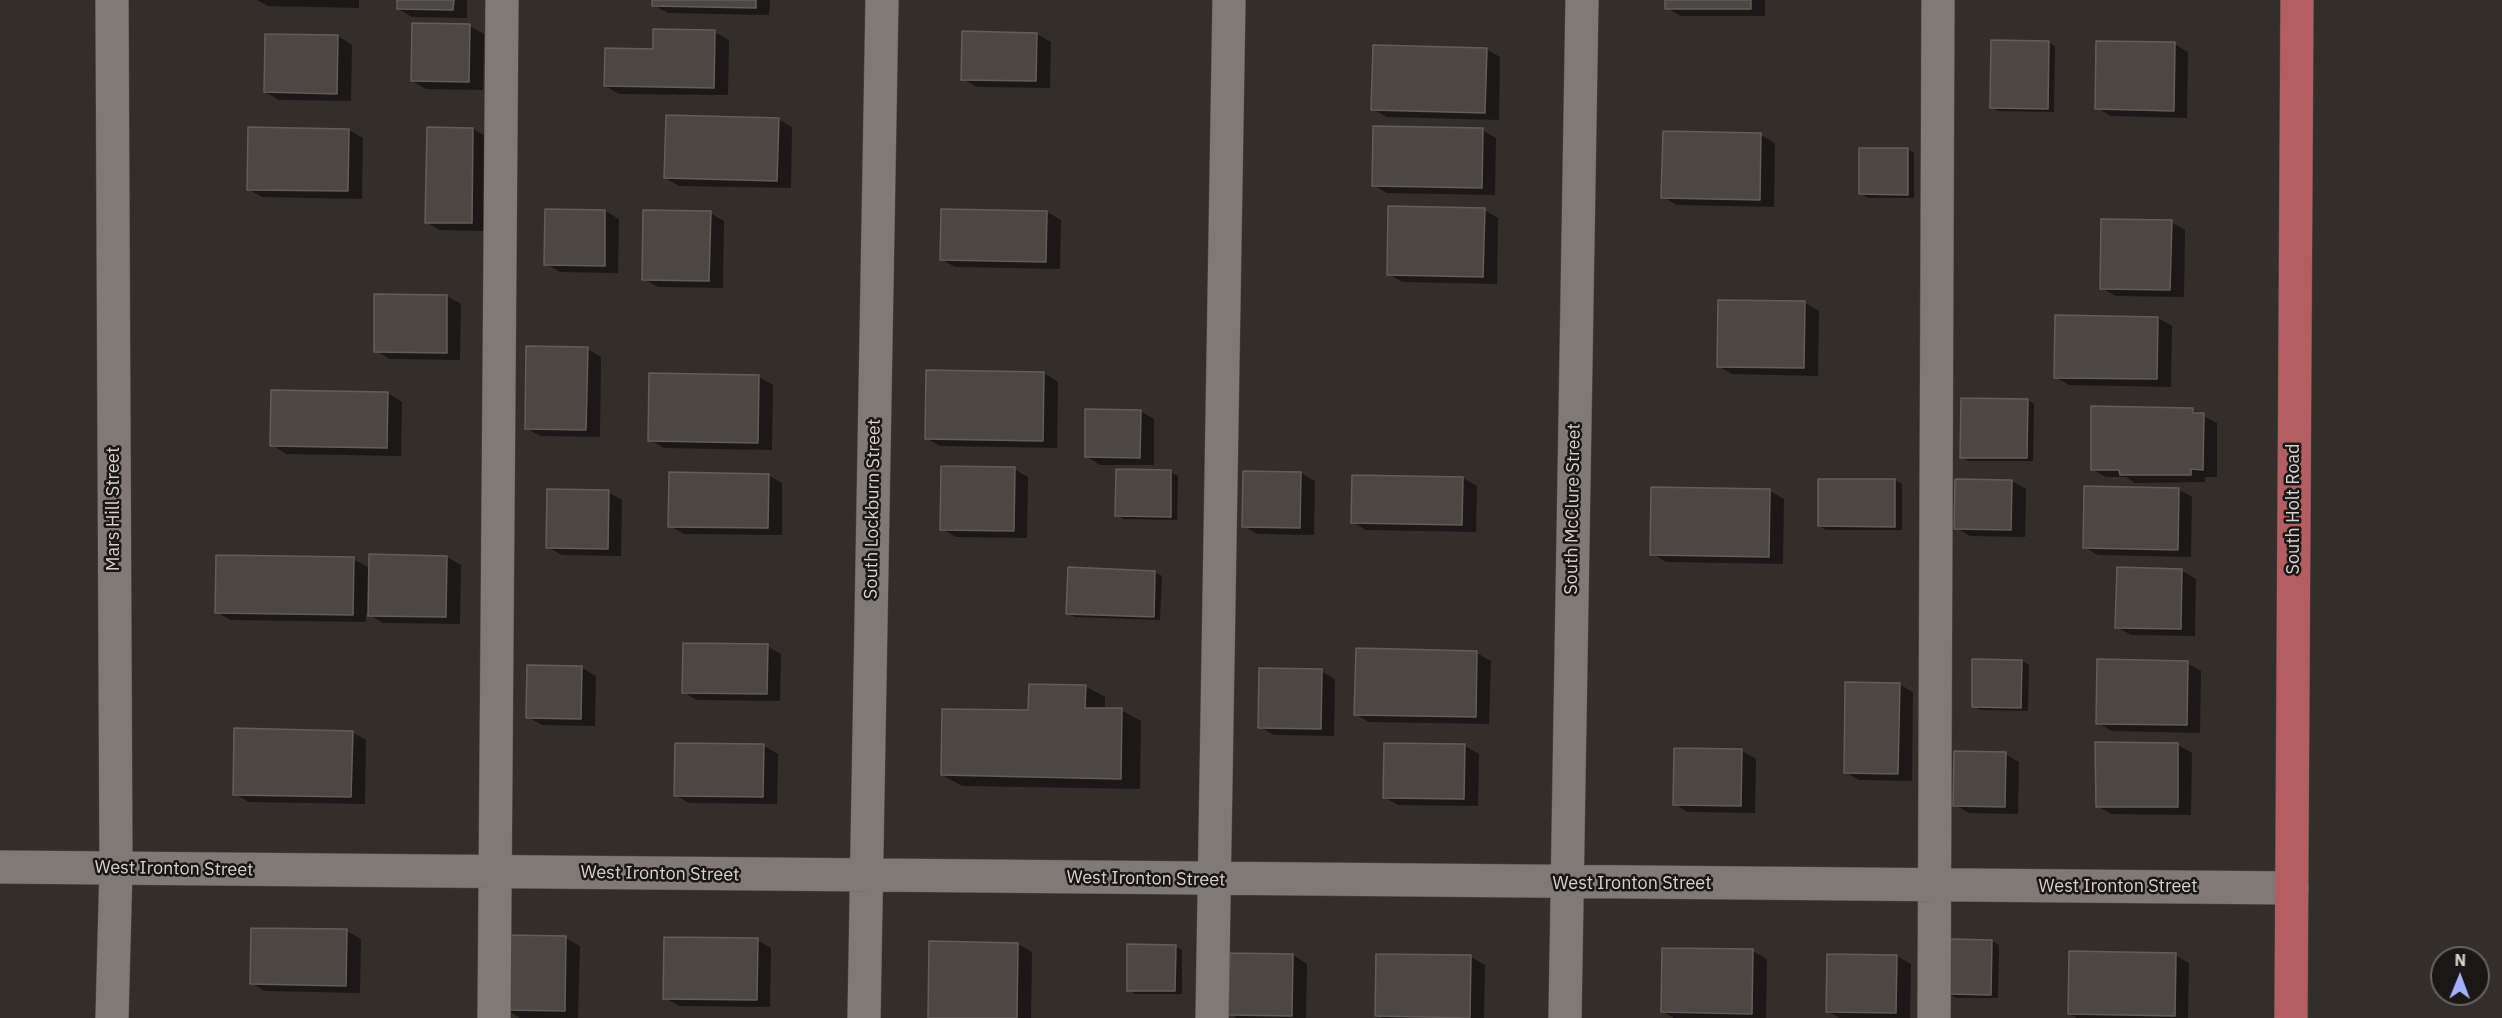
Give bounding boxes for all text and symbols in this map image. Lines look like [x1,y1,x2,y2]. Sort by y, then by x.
street label: South Lockburn Street [861,419,885,599]
street label: South McClure Street [1561,423,1585,595]
street label: South Holt Road [2283,443,2305,575]
street label: Mars Hill Street [103,447,125,571]
street label: West Ironton Street [94,857,254,881]
street label: West Ironton Street [580,862,740,886]
street label: West Ironton Street [1066,867,1226,891]
street label: West Ironton Street [1552,873,1712,895]
street label: West Ironton Street [2038,876,2198,898]
north arrow [2430,946,2490,1006]
text: N [2454,950,2466,970]

